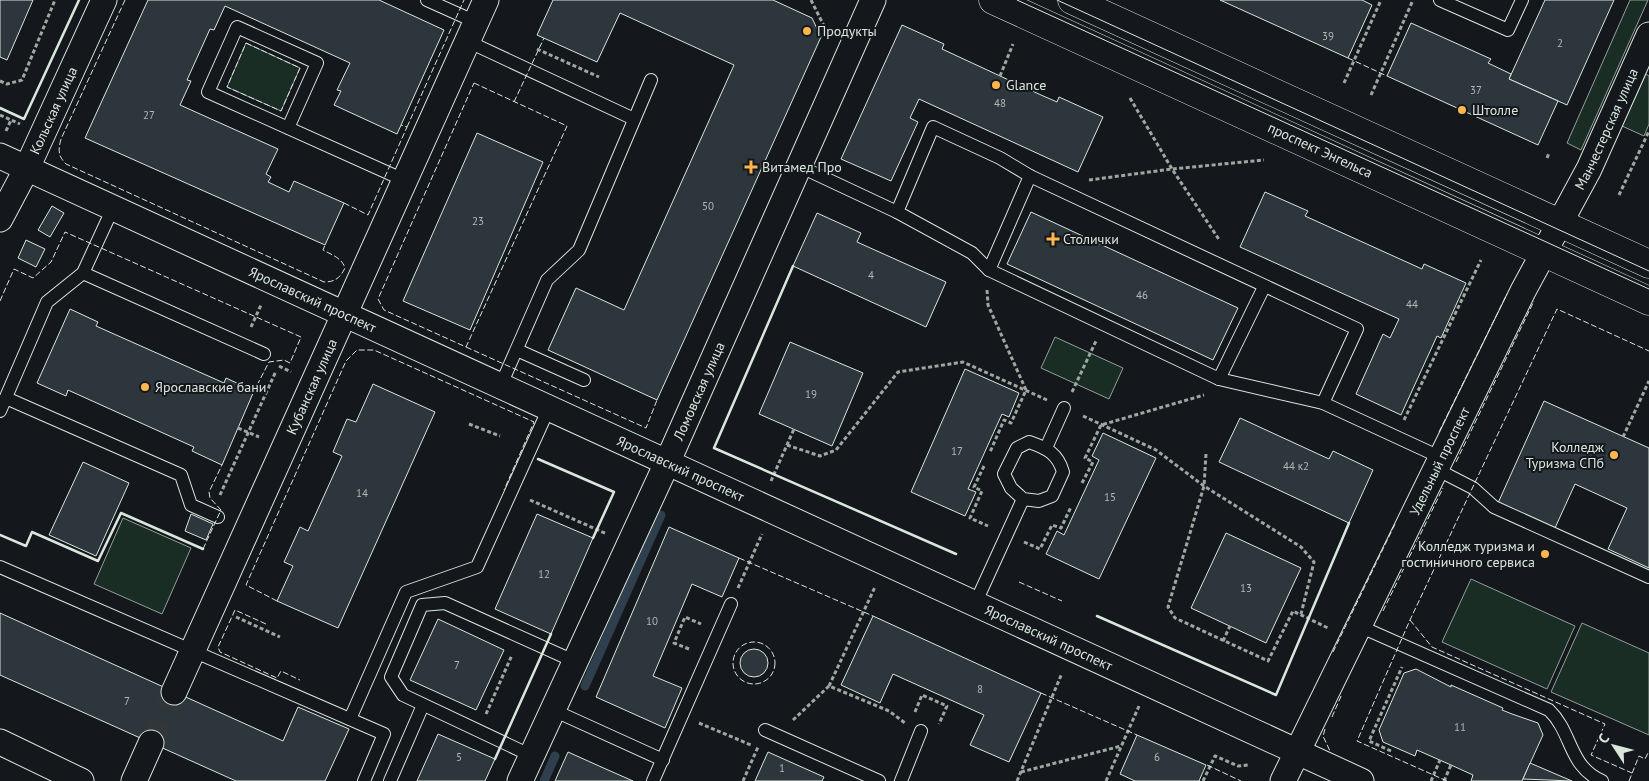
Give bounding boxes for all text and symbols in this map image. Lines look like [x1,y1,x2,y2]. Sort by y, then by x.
place label: Продукты [817,22,877,40]
marker: Продукты [801,25,813,37]
house number: 39 [1322,29,1334,43]
house number: 2 [1557,36,1563,50]
street label: Кольская улица [25,64,81,157]
street label: Манчестерская улица [1571,65,1642,193]
place label: Glance [1006,76,1046,94]
marker: Glance [990,79,1002,91]
house number: 37 [1470,83,1482,97]
house number: 48 [994,96,1006,110]
place label: Штолле [1472,101,1518,119]
marker: Штолле [1456,104,1468,116]
house number: 27 [143,108,155,122]
street label: проспект Энгельса [1265,118,1375,182]
place label: Витамед Про [762,158,842,176]
marker: Витамед Про [744,160,758,174]
house number: 50 [702,199,714,213]
house number: 23 [472,214,484,228]
place label: Столички [1063,230,1119,248]
marker: Столички [1047,233,1059,245]
street label: Ярославский проспект [246,263,380,337]
house number: 4 [868,268,874,282]
house number: 46 [1136,288,1148,302]
house number: 44 [1406,297,1418,311]
street label: Кубанская улица [282,336,341,437]
street label: Ломовская улица [669,339,729,444]
place label: Ярославские бани [155,378,266,396]
marker: Ярославские бани [139,381,151,393]
house number: 19 [805,387,817,401]
street label: Удельный проспект [1405,404,1474,518]
street label: Ярославский проспект [614,432,748,506]
place label: Колледж Туризма СПб [1526,438,1605,472]
house number: 17 [951,444,963,458]
marker: Колледж Туризма СПб [1608,449,1620,461]
house number: 44 к2 [1283,459,1309,473]
house number: 14 [356,486,368,500]
house number: 15 [1104,490,1116,504]
place label: Колледж туризма и гостиничного сервиса [1401,537,1535,571]
marker: Колледж туризма и гостиничного сервиса [1539,548,1551,560]
house number: 12 [538,567,550,581]
house number: 13 [1240,581,1252,595]
street label: Ярославский проспект [982,601,1116,675]
house number: 10 [646,614,658,628]
house number: 7 [454,658,460,672]
house number: 8 [977,682,983,696]
house number: 7 [124,694,130,708]
house number: 11 [1454,720,1466,734]
north arrow [1589,721,1639,771]
text: С [1594,730,1613,747]
house number: 5 [456,750,462,764]
house number: 6 [1154,750,1160,764]
house number: 1 [779,761,785,775]

